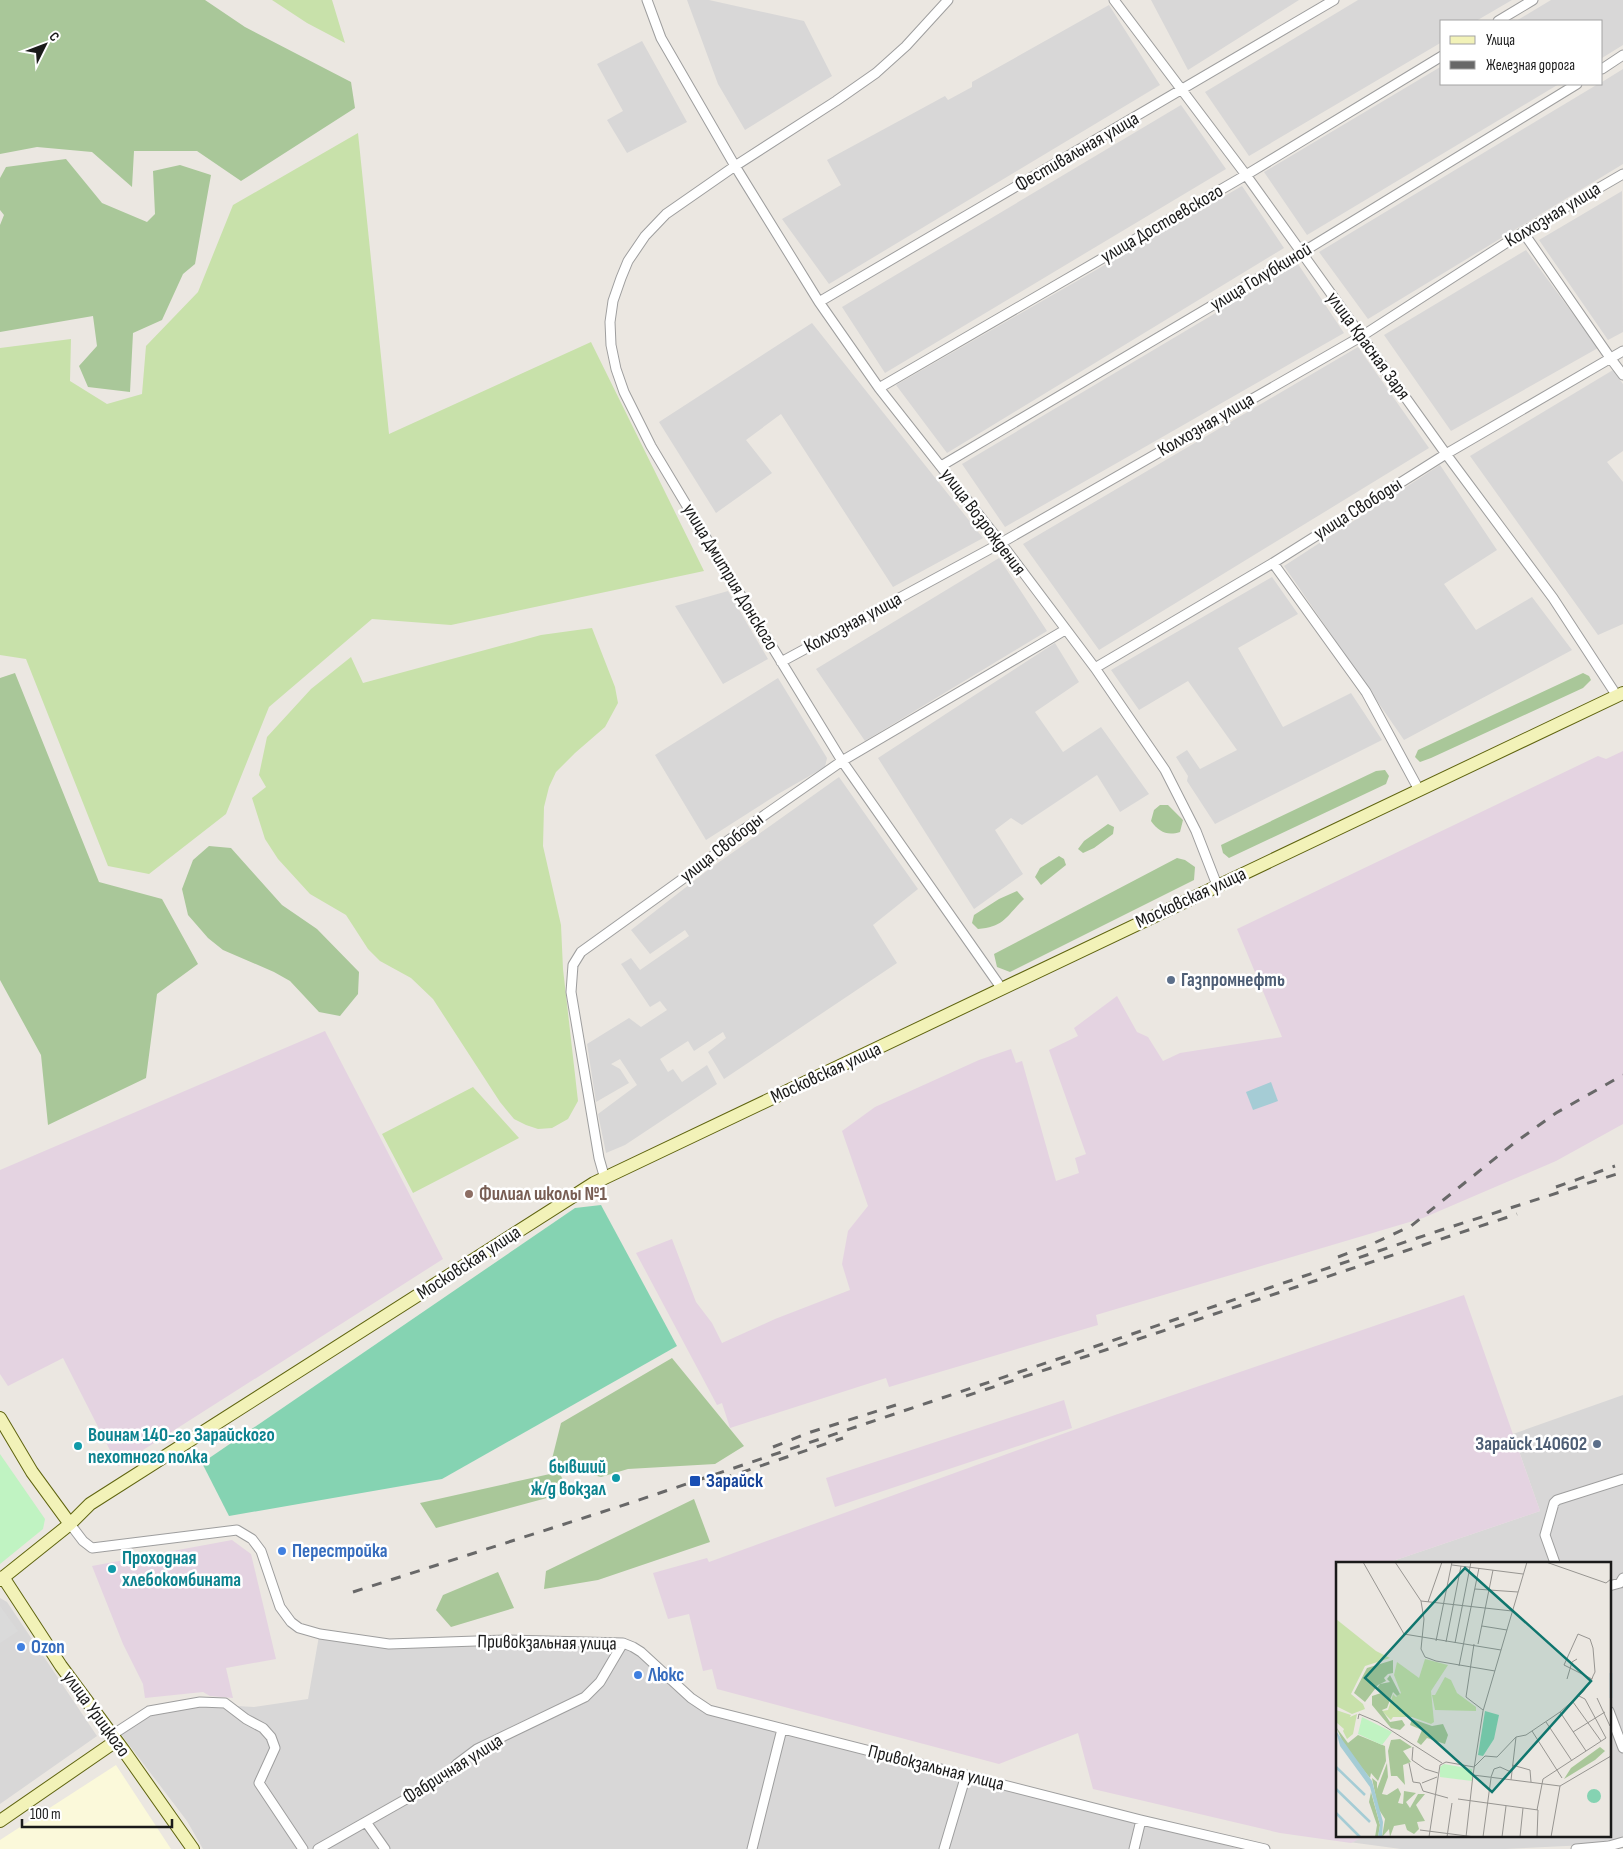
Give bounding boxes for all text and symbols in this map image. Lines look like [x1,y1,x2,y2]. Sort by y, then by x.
north arrow [20,20,70,70]
legend [1440,20,1603,85]
text: С [46,28,63,45]
text: Улица [1486,31,1515,50]
text: Железная дорога [1486,56,1575,75]
street label: Фестивальная улица [1011,107,1143,197]
street label: Колхозная улица [1501,177,1605,253]
street label: улица Достоевского [1097,180,1227,268]
street label: улица Голубкиной [1206,238,1316,316]
street label: улица Красная Заря [1321,287,1415,405]
street label: Колхозная улица [1154,388,1258,462]
street label: улица Возрождения [935,464,1031,580]
street label: улица Свободы [1310,473,1406,545]
street label: улица Дмитрия Донского [677,499,783,655]
street label: Колхозная улица [800,588,906,658]
street label: улица Свободы [676,808,768,888]
street label: Московская улица [1132,862,1250,934]
place label: Газпромнефть [1181,969,1285,992]
marker: Газпромнефть [1165,974,1177,986]
street label: Московская улица [767,1037,885,1109]
place label: Филиал школы №1 [479,1183,607,1206]
marker: Филиал школы №1 [463,1188,475,1200]
street label: Московская улица [413,1221,525,1305]
place label: Воинам 140-го Зарайского пехотного полка [88,1424,275,1469]
place label: Зарайск 140602 [1475,1433,1587,1456]
marker: Зарайск 140602 [1591,1438,1603,1450]
marker: Воинам 140-го Зарайского пехотного полка [72,1440,84,1452]
place label: бывший ж/д вокзал [531,1456,607,1501]
place label: Зарайск [706,1470,763,1493]
marker: бывший ж/д вокзал [610,1472,622,1484]
marker: Зарайск [688,1474,702,1488]
place label: Перестройка [292,1540,388,1563]
marker: Перестройка [276,1545,288,1557]
place label: Проходная хлебокомбината [122,1547,241,1592]
inset map [1336,1562,1610,1836]
marker: Проходная хлебокомбината [106,1563,118,1575]
street label: Привокзальная улица [477,1630,617,1656]
place label: Ozon [31,1636,65,1659]
marker: Ozon [15,1641,27,1653]
place label: Люкс [647,1664,684,1687]
street label: улица Урицкого [57,1666,135,1762]
marker: Люкс [632,1669,644,1681]
street label: Фабричная улица [399,1729,507,1809]
street label: Привокзальная улица [866,1740,1006,1796]
scale bar [22,1796,172,1828]
text: 100 m [30,1805,61,1824]

